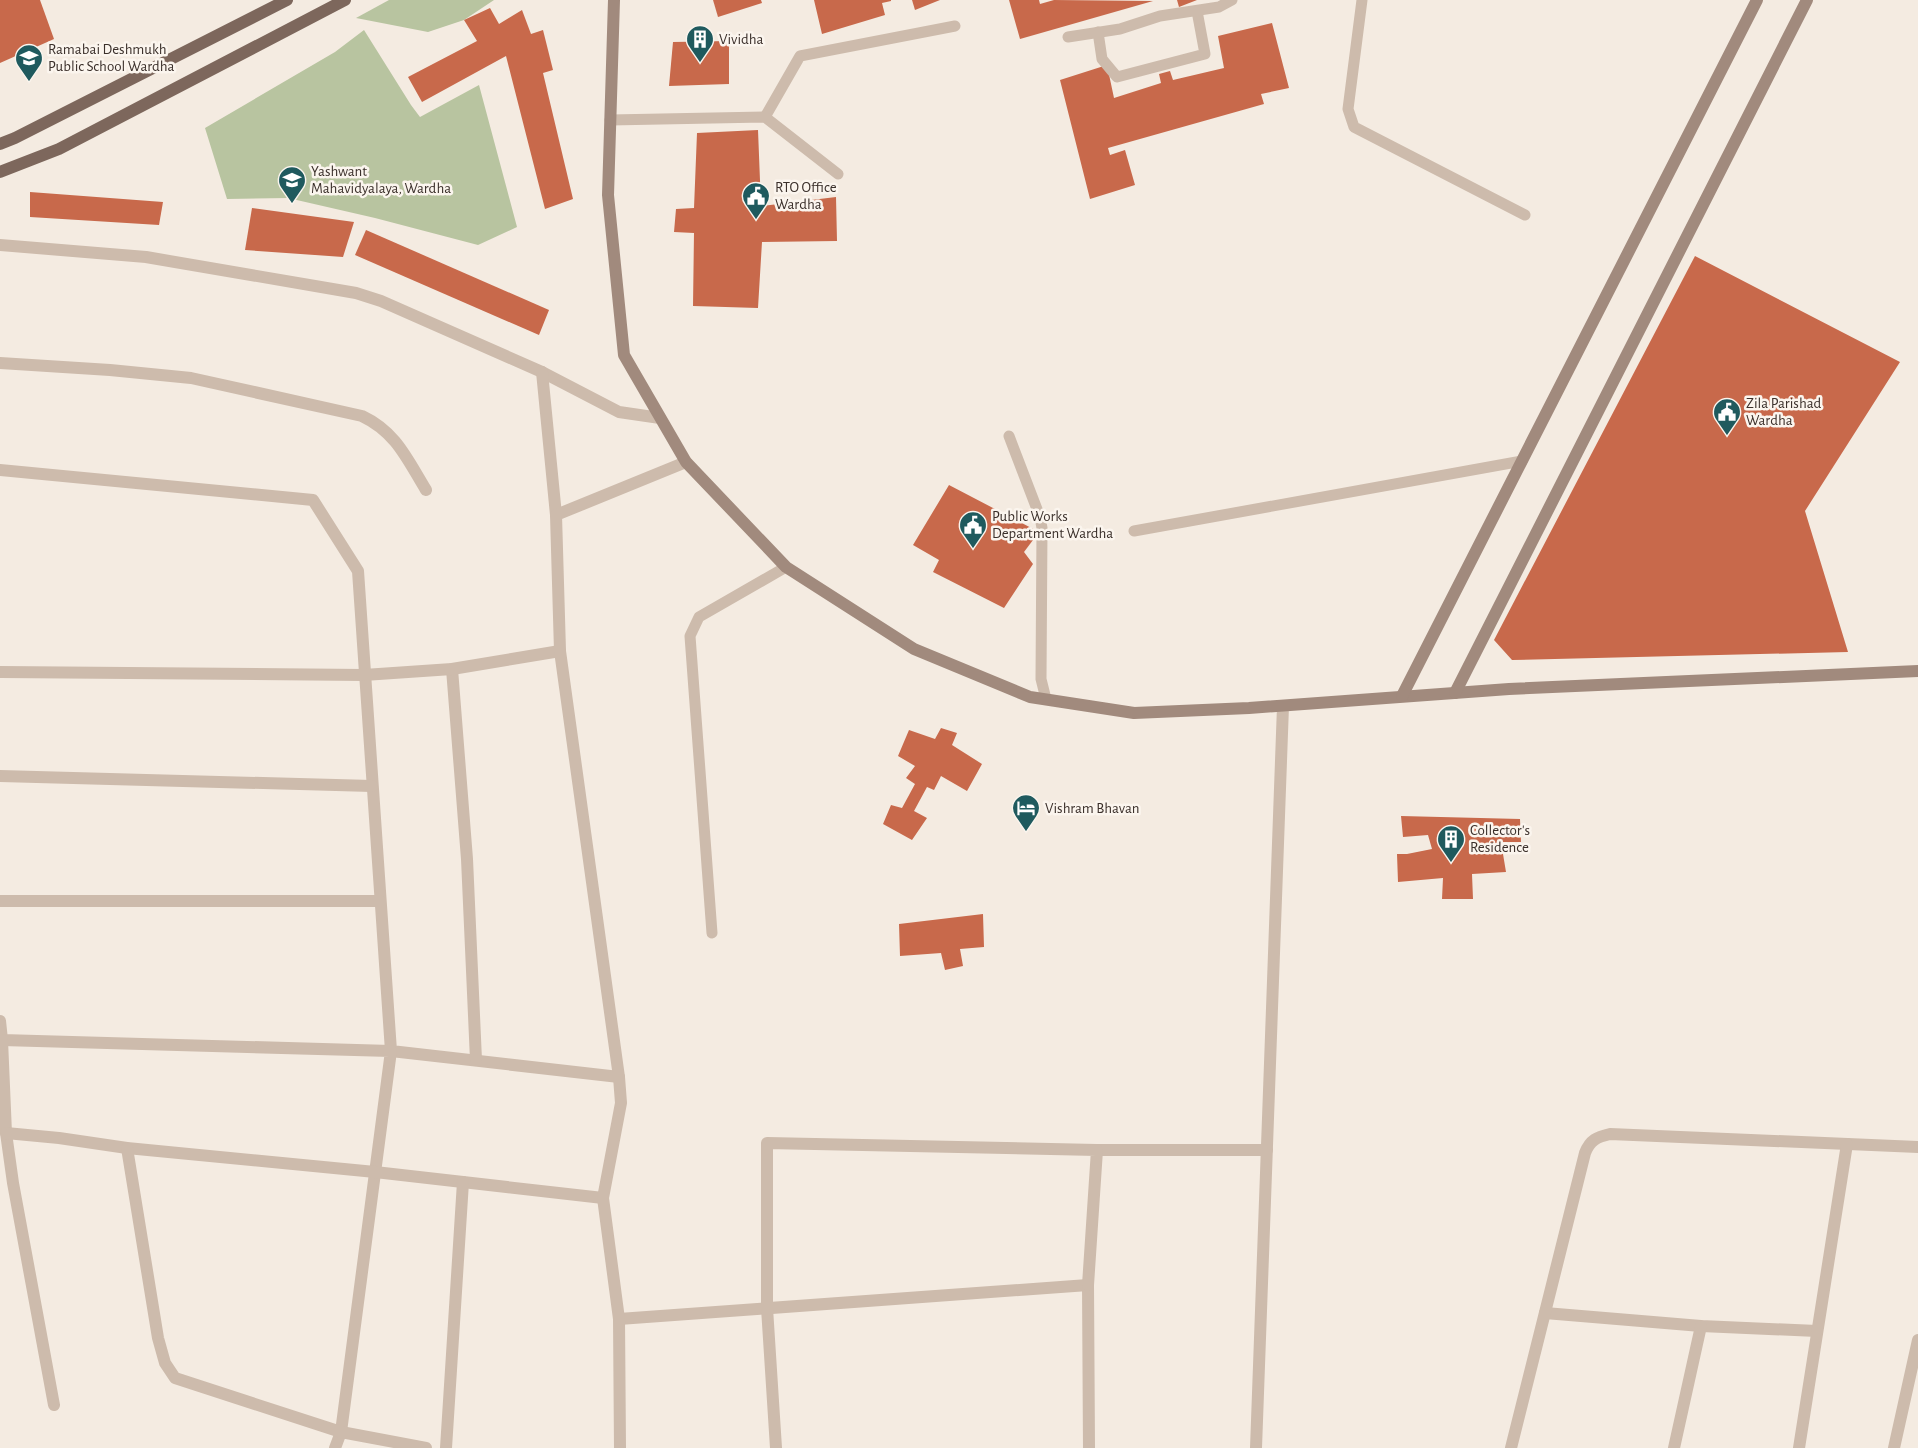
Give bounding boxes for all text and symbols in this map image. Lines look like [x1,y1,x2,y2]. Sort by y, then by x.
building icon: Vividha [685,24,715,63]
place label: Vividha [719,32,764,47]
place label: Ramabai Deshmukh Public School Wardha [48,42,175,74]
school or university icon: Ramabai Deshmukh Public School Wardha [14,43,44,82]
place label: Yashwant Mahavidyalaya, Wardha [311,164,451,196]
school or university icon: Yashwant Mahavidyalaya, Wardha [277,165,307,204]
place label: RTO Office Wardha [775,180,837,212]
public building icon: RTO Office Wardha [741,181,771,220]
place label: Zila Parishad Wardha [1746,396,1822,428]
public building icon: Zila Parishad Wardha [1712,397,1742,436]
place label: Public Works Department Wardha [992,509,1113,541]
public building icon: Public Works Department Wardha [958,510,988,549]
hotel icon: Vishram Bhavan [1011,793,1041,832]
place label: Vishram Bhavan [1045,801,1139,816]
place label: Collector's Residence [1470,823,1530,855]
building icon: Collector's Residence [1436,824,1466,863]

